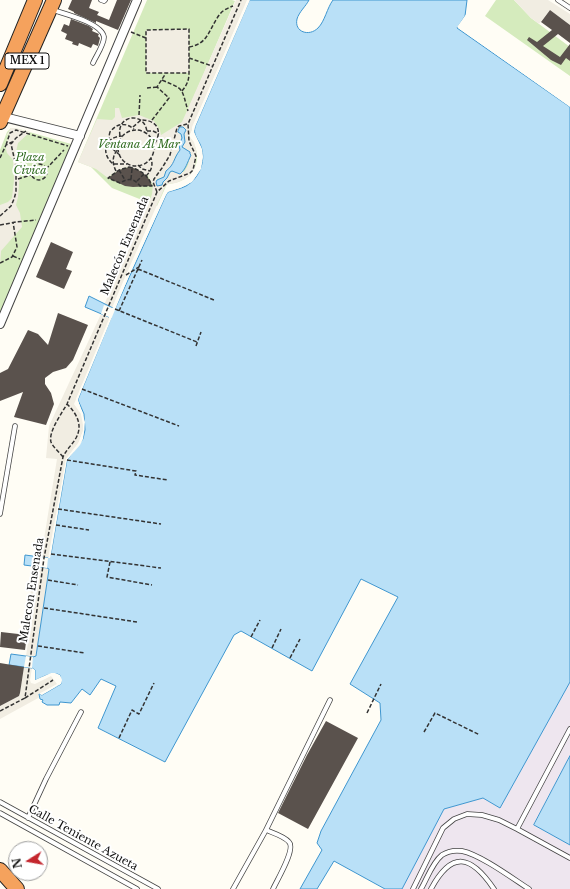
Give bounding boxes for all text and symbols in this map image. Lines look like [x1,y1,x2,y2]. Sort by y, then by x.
road number: MEX 1 [5,53,49,69]
park label: Ventana Al Mar [98,138,180,152]
park label: Plaza Civica [14,151,46,177]
street label: Malecón Ensenada [98,195,152,297]
street label: Malecon Ensenada [17,537,47,643]
street label: Calle Teniente Azueta [26,802,140,874]
north arrow [8,841,48,881]
text: N [9,857,25,870]

